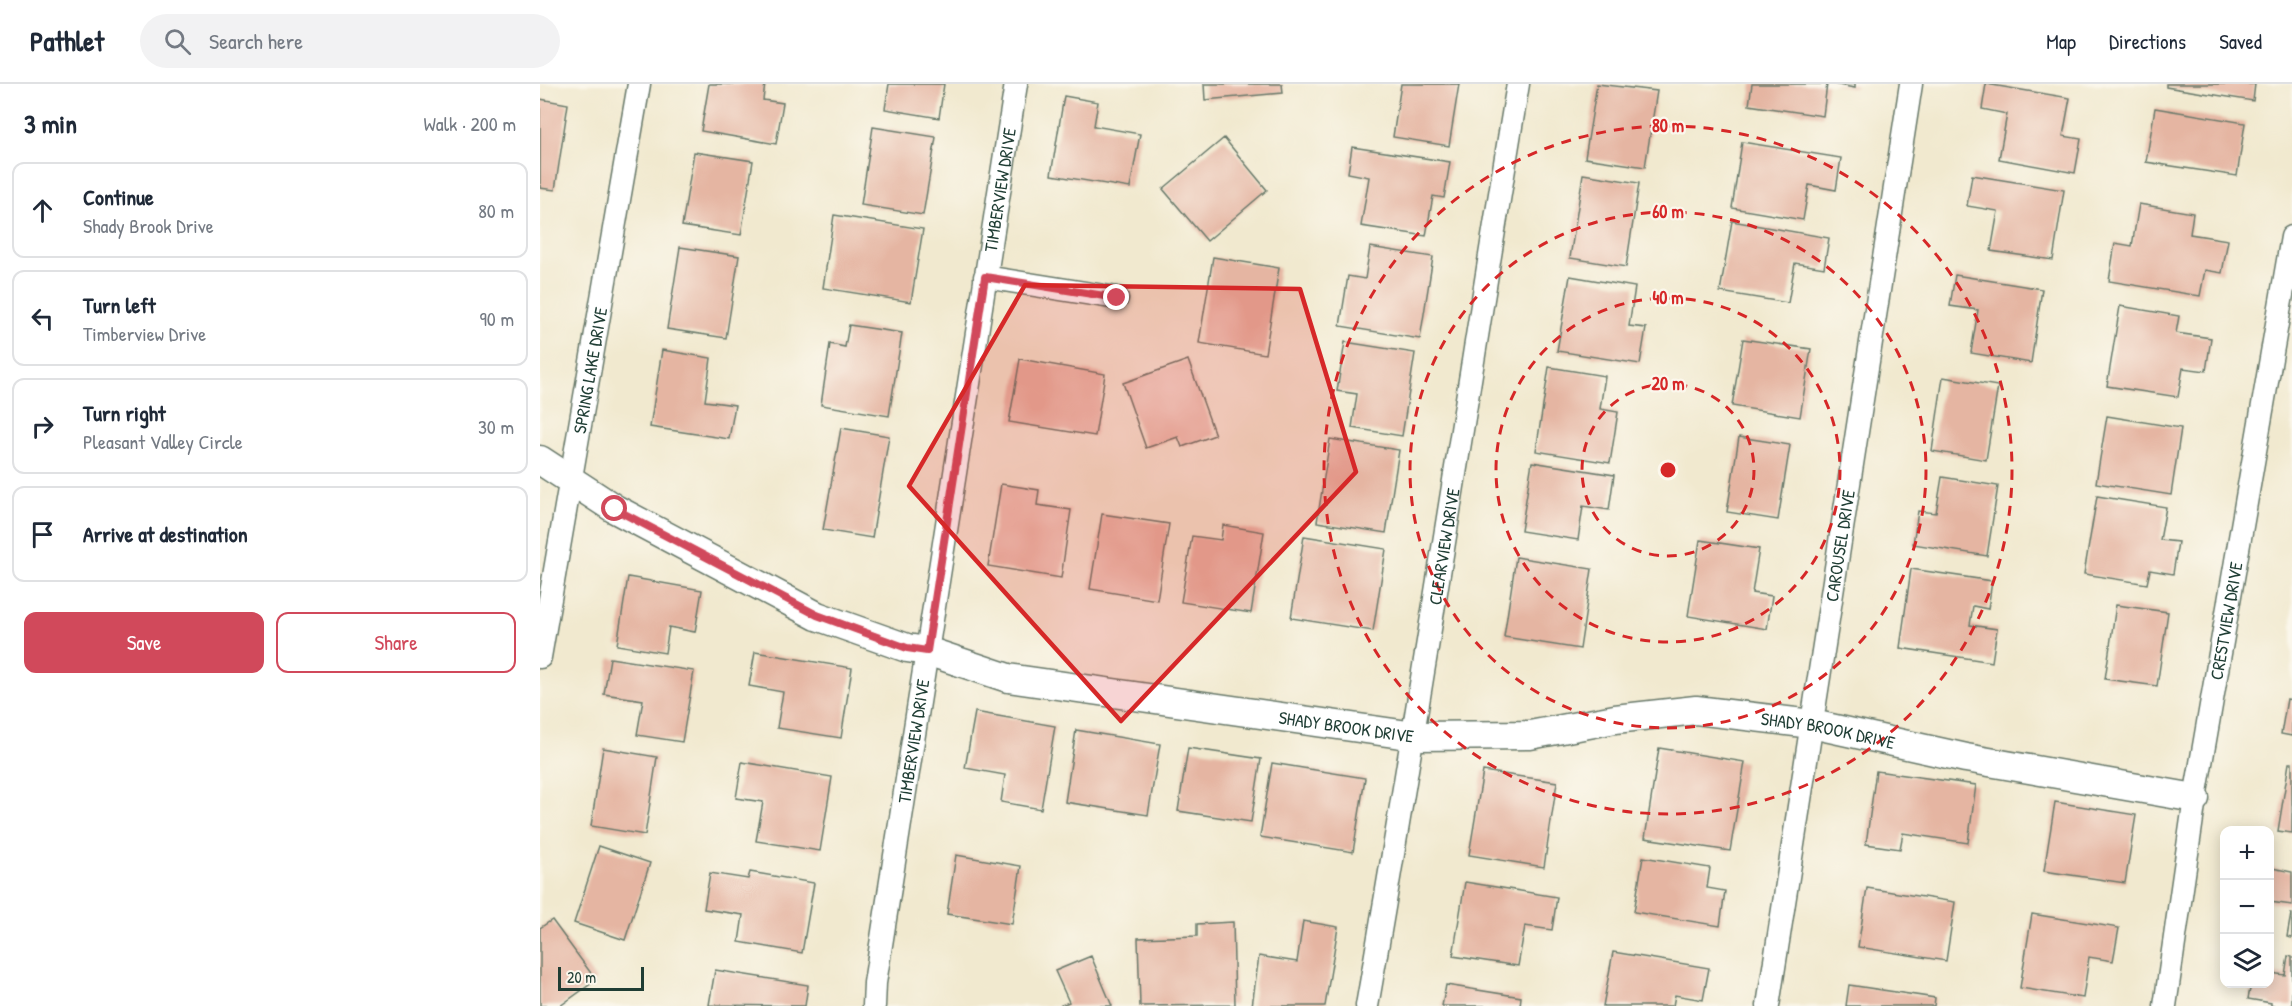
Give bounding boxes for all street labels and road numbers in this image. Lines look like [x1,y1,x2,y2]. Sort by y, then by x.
street label: TIMBERVIEW DRIVE [977,126,1021,254]
street label: SPRING LAKE DRIVE [566,305,613,435]
street label: CLEARVIEW DRIVE [1422,486,1465,607]
street label: CAROUSEL DRIVE [1818,488,1860,603]
street label: CRESTVIEW DRIVE [2203,560,2248,682]
street label: TIMBERVIEW DRIVE [891,677,935,805]
street label: SHADY BROOK DRIVE [1277,704,1415,748]
street label: SHADY BROOK DRIVE [1760,705,1898,755]

